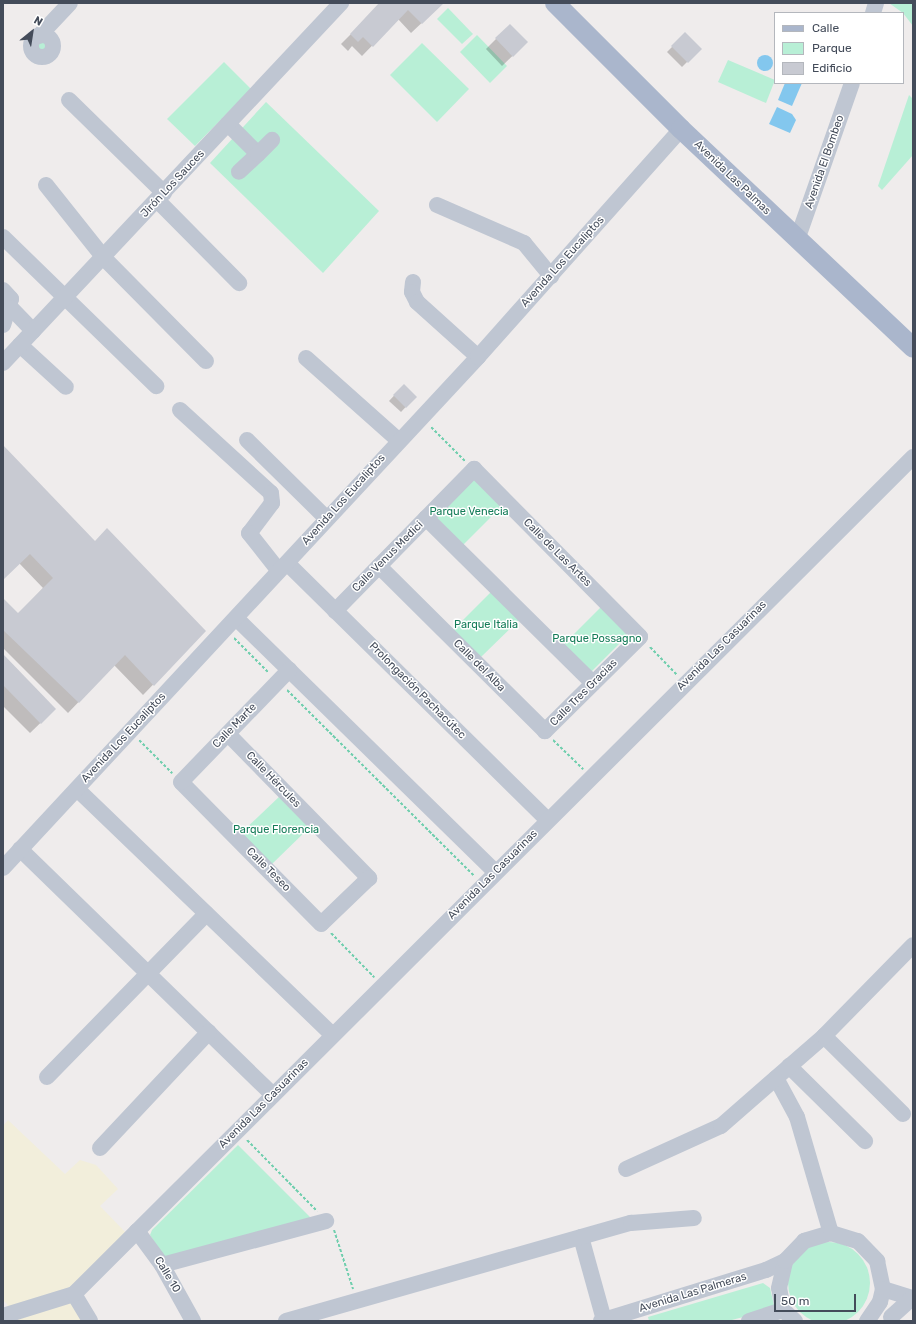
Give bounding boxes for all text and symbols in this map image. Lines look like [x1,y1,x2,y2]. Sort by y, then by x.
north arrow [12,12,52,52]
legend [774,12,904,84]
text: N [32,14,45,29]
text: Calle [812,21,839,35]
text: Parque [812,41,852,55]
text: Edificio [812,61,852,75]
street label: Avenida El Bombeo [803,113,847,211]
street label: Avenida Las Palmas [691,138,773,218]
street label: Jirón Los Sauces [138,148,208,220]
street label: Avenida Los Eucaliptos [519,214,607,310]
street label: Avenida Los Eucaliptos [300,452,388,548]
park label: Parque Venecia [429,505,509,519]
street label: Calle de Las Artes [520,516,594,590]
street label: Calle Venus Medici [350,519,426,595]
street label: Avenida Las Casuarinas [674,598,770,694]
park label: Parque Italia [454,618,518,632]
park label: Parque Possagno [552,632,642,646]
street label: Calle del Alba [450,637,508,695]
street label: Prolongación Pachacútec [366,640,468,742]
street label: Calle Tres Gracias [548,657,620,729]
street label: Avenida Los Eucaliptos [79,690,169,786]
street label: Calle Marte [210,701,260,751]
street label: Calle Hércules [243,749,303,811]
park label: Parque Florencia [233,823,319,837]
street label: Avenida Las Casuarinas [445,827,541,923]
street label: Calle Teseo [243,845,293,895]
street label: Avenida Las Casuarinas [216,1056,312,1152]
street label: Calle 10 [151,1255,183,1295]
street label: Avenida Las Palmeras [638,1270,748,1316]
scale bar [776,1286,858,1312]
text: 50 m [781,1294,809,1308]

